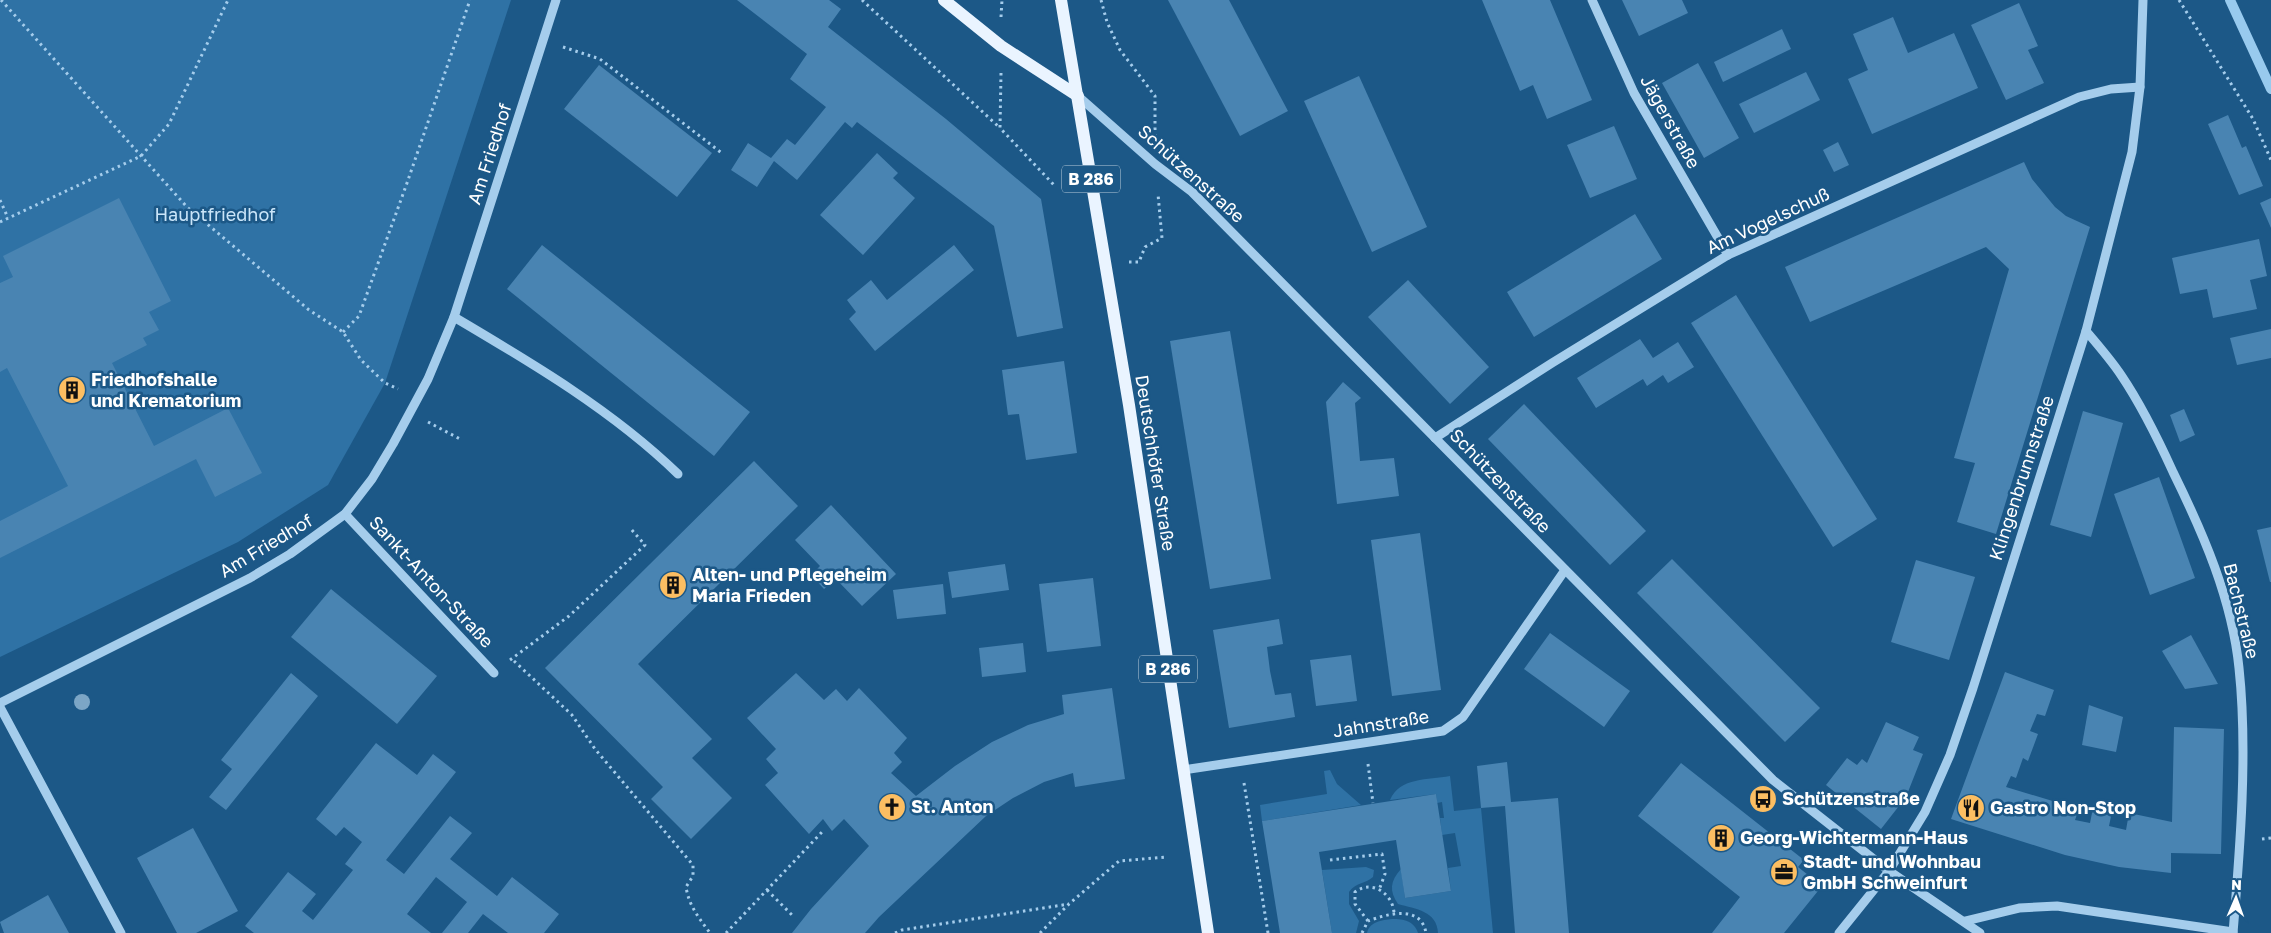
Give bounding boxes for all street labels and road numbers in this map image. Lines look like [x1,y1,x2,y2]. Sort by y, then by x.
street label: Jägerstraße [1636,71,1706,172]
street label: Am Friedhof [462,100,516,207]
street label: Schützenstraße [1134,120,1250,227]
road number: B 286 [1062,165,1120,192]
street label: Am Vogelschuß [1703,182,1833,258]
street label: Deutschhöfer Straße [1131,373,1181,552]
street label: Klingenbrunnstraße [1984,392,2058,563]
street label: Schützenstraße [1446,424,1556,537]
street label: Am Friedhof [215,509,316,582]
street label: Sankt-Anton-Straße [365,511,498,652]
street label: Bachstraße [2219,561,2264,661]
road number: B 286 [1139,656,1197,682]
street label: Jahnstraße [1331,705,1430,741]

